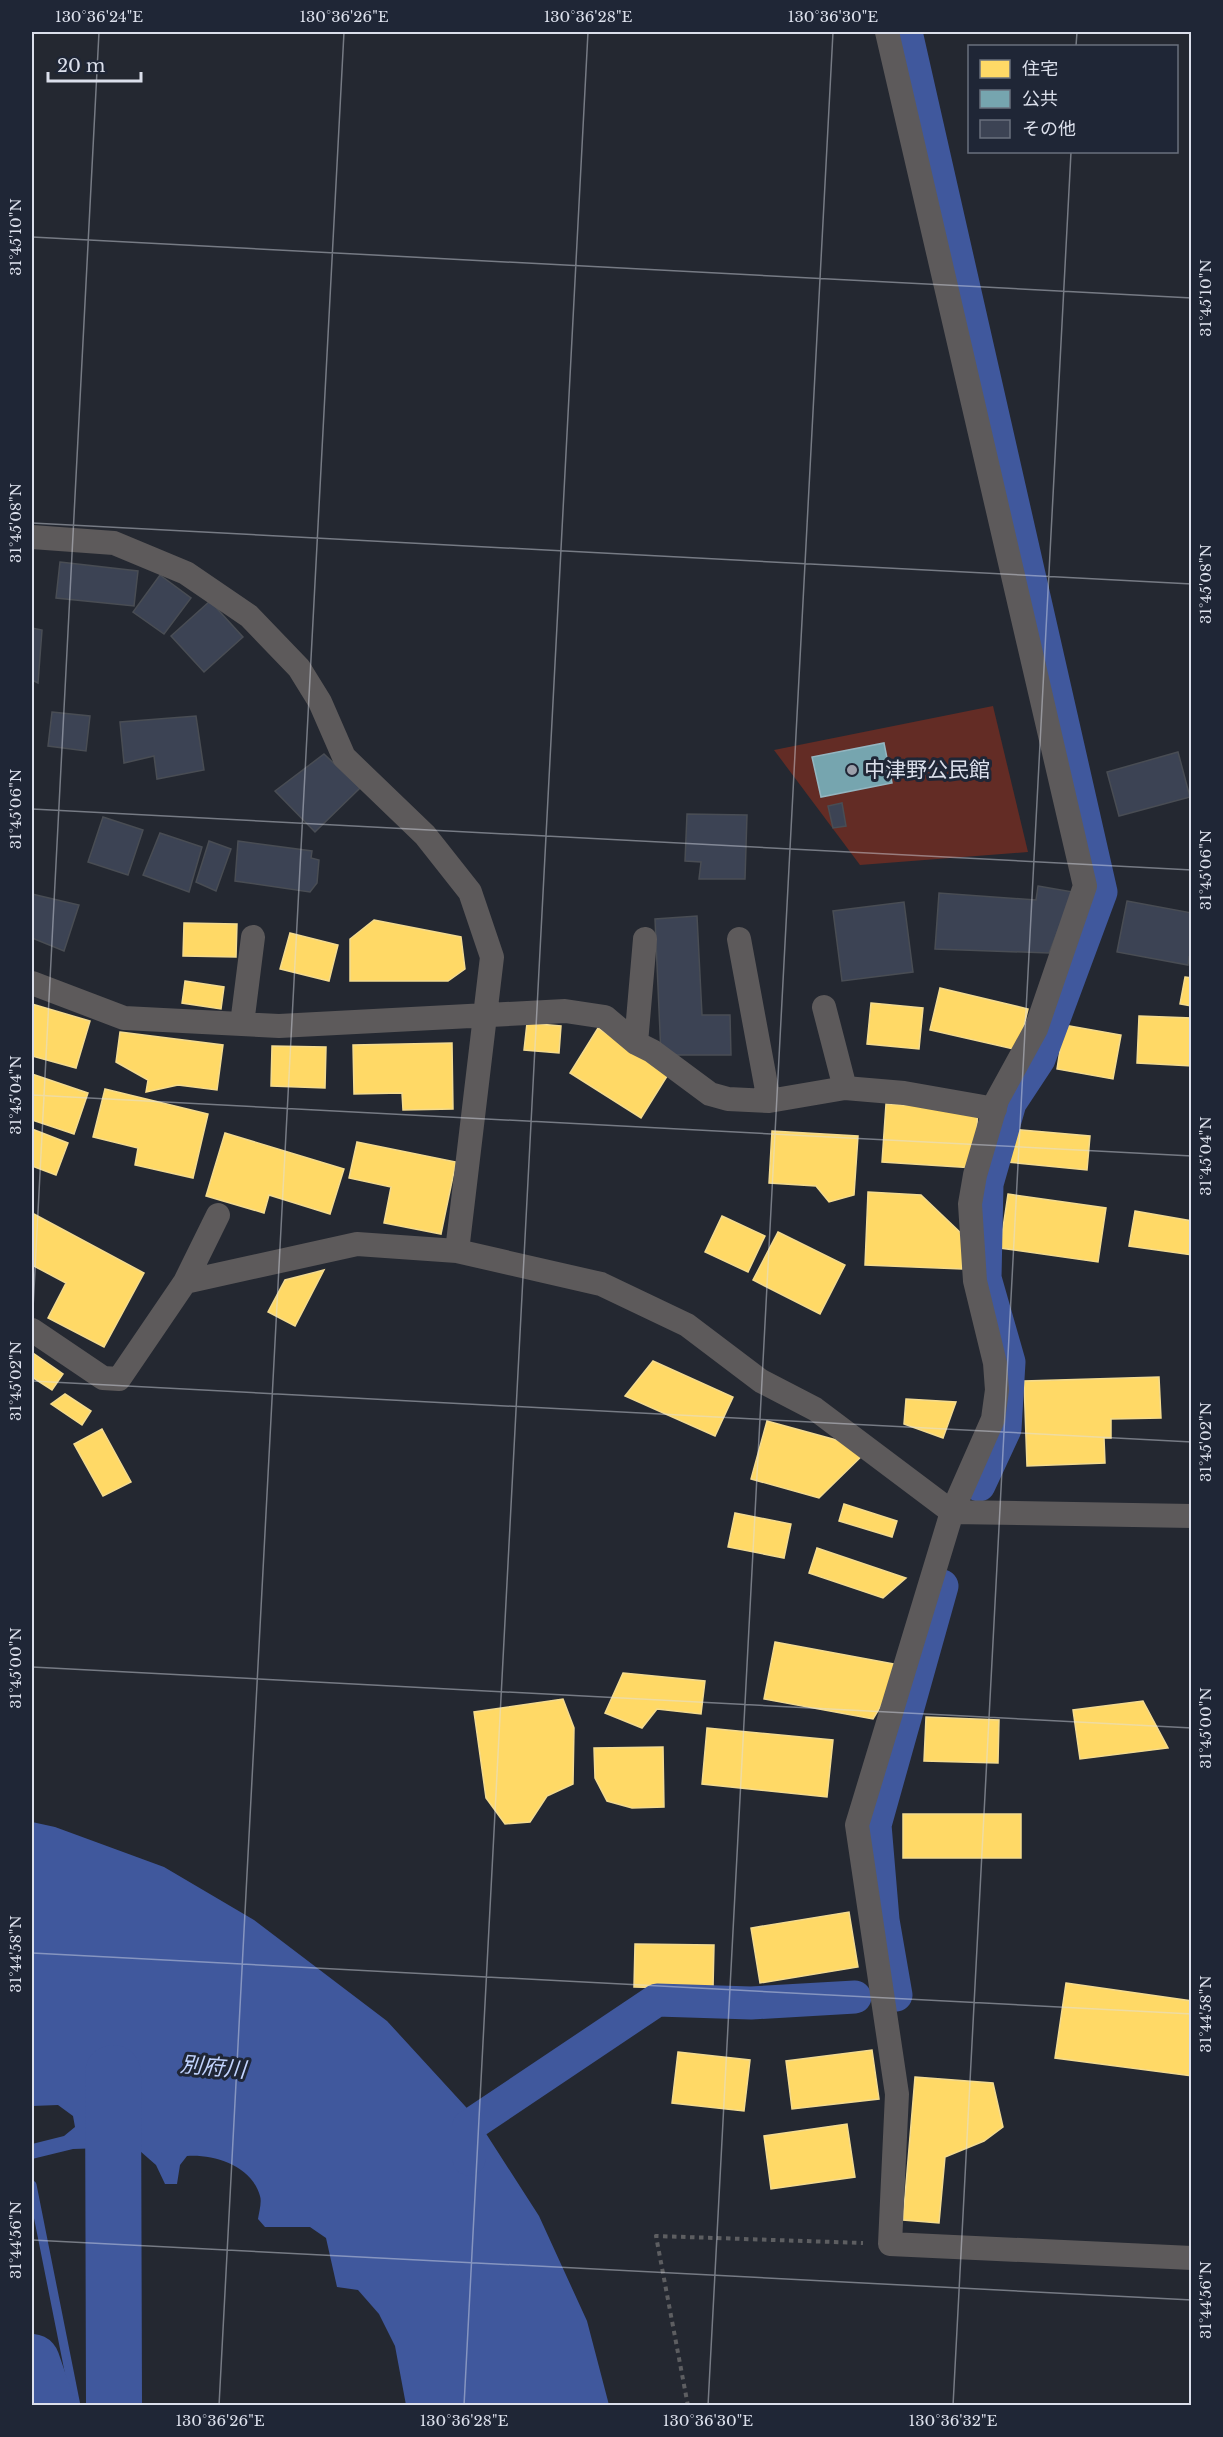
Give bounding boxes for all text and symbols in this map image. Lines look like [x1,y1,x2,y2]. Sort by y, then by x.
text: 130°36'24"E [55,7,143,26]
text: 130°36'26"E [299,7,389,26]
text: 130°36'28"E [544,7,632,26]
text: 130°36'30"E [788,7,878,26]
scale bar [48,45,141,83]
legend [968,45,1178,153]
text: 20 m [57,55,105,77]
text: 住宅 [1022,58,1058,80]
text: 公共 [1022,88,1058,110]
text: その他 [1022,118,1076,140]
text: 31°45'10"N [6,198,25,276]
text: 31°45'10"N [1196,259,1215,337]
text: 31°45'08"N [6,483,25,563]
text: 31°45'08"N [1196,544,1215,624]
place label: 中津野公民館 [864,757,990,783]
marker: 中津野公民館 [845,763,859,777]
text: 31°45'06"N [6,769,25,849]
text: 31°45'06"N [1196,830,1215,910]
text: 31°45'04"N [6,1055,25,1135]
text: 31°45'04"N [1196,1116,1215,1196]
text: 31°45'02"N [6,1341,25,1421]
text: 31°45'02"N [1196,1402,1215,1482]
text: 31°45'00"N [6,1627,25,1709]
text: 31°45'00"N [1196,1687,1215,1769]
text: 31°44'58"N [6,1915,25,1993]
text: 31°44'58"N [1196,1975,1215,2053]
water label: 別府川 [179,2051,249,2083]
text: 31°44'56"N [6,2201,25,2279]
text: 31°44'56"N [1196,2261,1215,2339]
text: 130°36'26"E [175,2411,265,2430]
text: 130°36'28"E [420,2411,508,2430]
text: 130°36'30"E [663,2411,753,2430]
text: 130°36'32"E [909,2411,998,2430]

